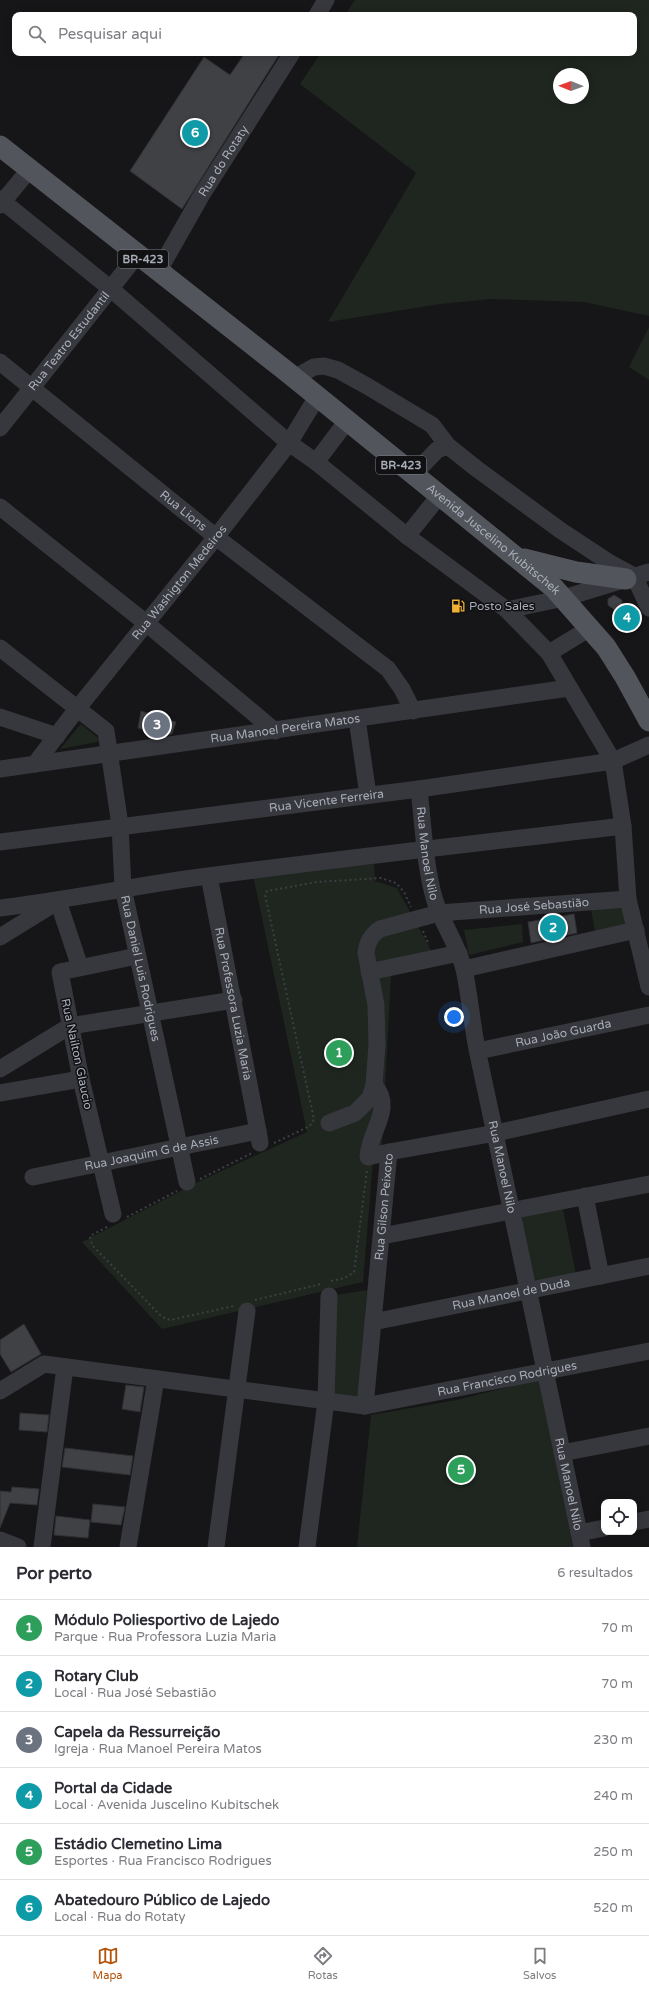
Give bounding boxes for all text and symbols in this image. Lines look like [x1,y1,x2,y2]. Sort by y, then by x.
search box [12,12,637,56]
icon: search [26,23,48,45]
text: Pesquisar aqui [58,25,162,43]
north arrow [553,68,589,104]
pin: 6 [182,118,208,148]
street label: Rua do Rotaty [196,122,252,199]
road number: BR-423 [118,250,168,268]
street label: Rua Teatro Estudantil [25,289,113,393]
road number: BR-423 [376,456,426,474]
street label: Avenida Juscelino Kubitschek [424,481,564,598]
street label: Rua Lions [157,487,210,534]
street label: Rua Washigton Medeiros [129,522,230,642]
fuel station icon: Posto Sales [450,598,466,614]
place label: Posto Sales [469,599,535,613]
pin: 4 [614,603,640,633]
pin: 3 [144,710,170,740]
street label: Rua Manoel Pereira Matos [210,711,361,746]
street label: Rua Vicente Ferreira [268,787,385,815]
street label: Rua Manoel Nilo [414,806,441,902]
street label: Rua Daniel Luis Rodrigues [118,894,163,1043]
street label: Rua José Sebastião [479,895,589,917]
pin: 2 [540,913,566,943]
street label: Rua Professora Luzia Maria [212,926,255,1081]
street label: Rua Nailton Glaucio [58,997,96,1111]
your location [444,1007,464,1027]
street label: Rua João Guarda [514,1016,612,1050]
pin: 1 [326,1038,352,1068]
street label: Rua Manoel Nilo [486,1119,519,1215]
street label: Rua Joaquim G de Assis [83,1132,220,1173]
street label: Rua Gilson Peixoto [372,1153,396,1261]
street label: Rua Manoel de Duda [451,1275,571,1313]
street label: Rua Francisco Rodrigues [436,1358,578,1399]
street label: Rua Manoel Nilo [552,1436,585,1532]
pin: 5 [448,1455,474,1485]
map controls [601,1499,637,1535]
button: locate [601,1499,637,1535]
text: Por perto [16,1563,92,1584]
text: 6 resultados [557,1565,633,1581]
text: Módulo Poliesportivo de Lajedo [54,1611,279,1629]
text: 1 [25,1620,33,1636]
text: 70 m [601,1620,633,1636]
text: Parque · Rua Professora Luzia Maria [54,1629,276,1645]
text: Rotary Club [54,1667,138,1685]
text: 2 [25,1676,33,1692]
text: 70 m [601,1676,633,1692]
text: Local · Rua José Sebastião [54,1685,216,1701]
text: Capela da Ressurreição [54,1723,220,1741]
text: 3 [25,1732,33,1748]
text: 230 m [593,1732,633,1748]
text: Igreja · Rua Manoel Pereira Matos [54,1741,262,1757]
text: Portal da Cidade [54,1779,172,1797]
text: 4 [25,1788,33,1804]
text: 240 m [593,1788,633,1804]
text: Local · Avenida Juscelino Kubitschek [54,1797,279,1813]
text: Estádio Clemetino Lima [54,1835,222,1853]
text: 5 [25,1844,33,1860]
text: 250 m [593,1844,633,1860]
text: Esportes · Rua Francisco Rodrigues [54,1853,272,1869]
text: Abatedouro Público de Lajedo [54,1891,270,1909]
text: 6 [25,1900,33,1916]
text: 520 m [593,1900,633,1916]
text: Local · Rua do Rotaty [54,1909,185,1925]
tab: Mapa [93,1945,123,1982]
tab: Rotas [308,1945,338,1982]
tab: Salvos [523,1945,556,1982]

